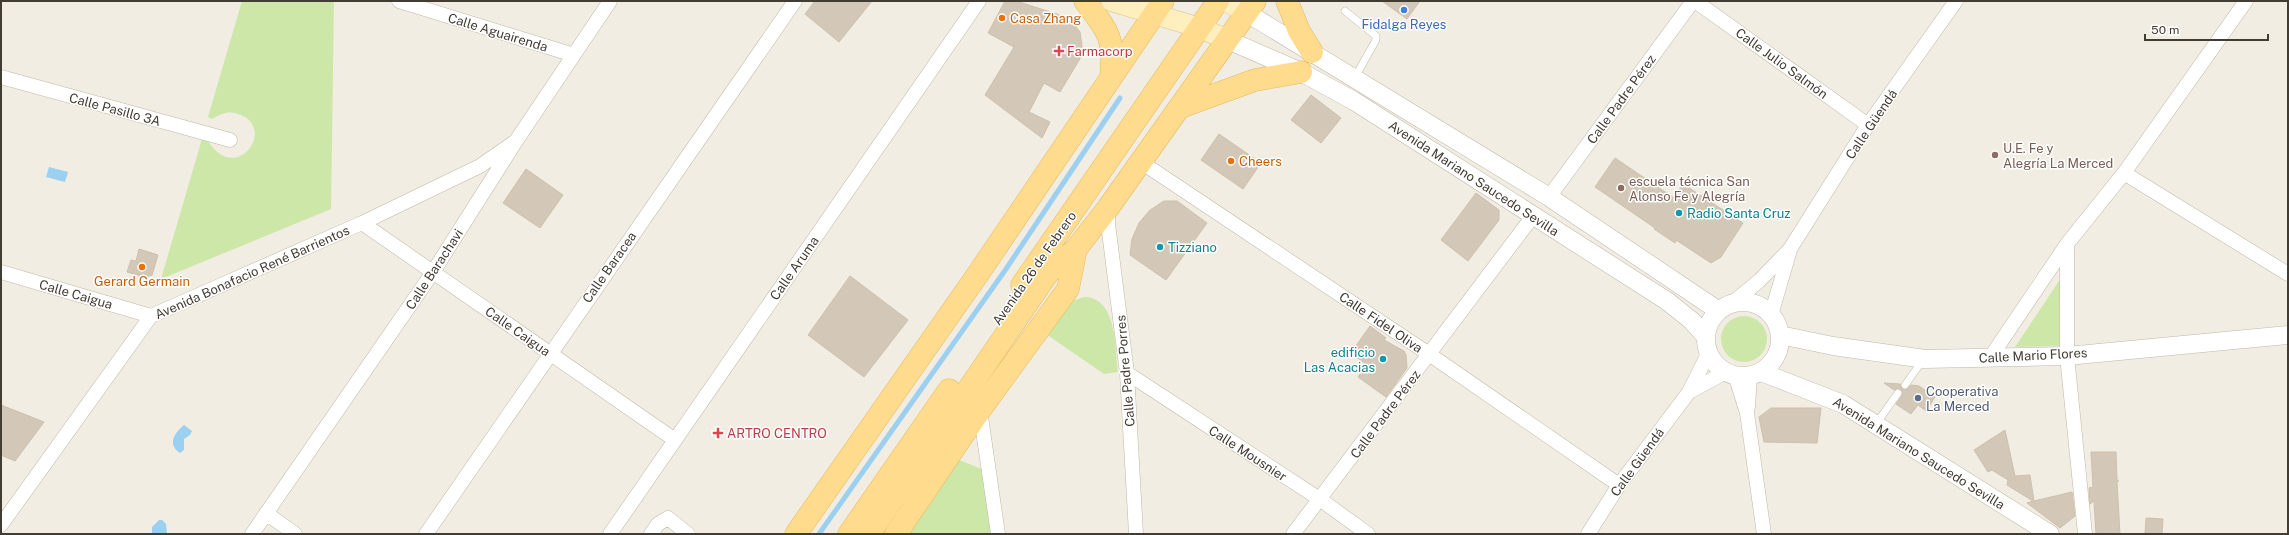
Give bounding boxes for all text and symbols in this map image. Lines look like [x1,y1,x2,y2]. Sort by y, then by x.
marker: Fidalga Reyes [1399,5,1409,15]
street label: Calle Aguairenda [446,10,550,55]
place label: Casa Zhang [1010,11,1081,26]
marker: Casa Zhang [997,13,1007,23]
scale bar [2145,16,2268,42]
place label: Fidalga Reyes [1362,17,1446,32]
text: 50 m [2151,23,2179,37]
street label: Calle Julio Salmón [1733,25,1831,102]
place label: Farmacorp [1067,44,1133,59]
marker: Farmacorp [1054,46,1064,56]
street label: Calle Padre Pérez [1584,52,1659,147]
street label: Calle Güendá [1843,87,1900,162]
street label: Calle Pasillo 3A [67,90,162,129]
street label: Avenida Mariano Saucedo Sevilla [1386,118,1562,239]
place label: U.E. Fe y Alegría La Merced [2003,141,2113,171]
marker: U.E. Fe y Alegría La Merced [1990,150,2000,160]
place label: Cheers [1239,154,1282,169]
marker: Cheers [1226,156,1236,166]
place label: escuela técnica San Alonso Fe y Alegría [1629,174,1750,204]
marker: escuela técnica San Alonso Fe y Alegría [1616,183,1626,193]
place label: Radio Santa Cruz [1687,206,1791,221]
marker: Radio Santa Cruz [1674,208,1684,218]
street label: Avenida 26 de Febrero [989,209,1079,328]
street label: Avenida Bonafacio René Barrientos [153,223,352,322]
street label: Calle Barachavi [403,226,466,312]
street label: Calle Baracea [579,229,639,306]
street label: Calle Aruma [767,234,822,303]
place label: Tizziano [1168,240,1217,255]
marker: Tizziano [1155,242,1165,252]
marker: Gerard Germain [137,262,147,272]
place label: Gerard Germain [94,274,190,289]
street label: Calle Caigua [37,277,114,312]
street label: Calle Fidel Oliva [1336,289,1425,356]
street label: Calle Caigua [482,304,553,359]
street label: Calle Padre Porres [1113,315,1138,427]
place label: edificio Las Acacias [1304,345,1375,375]
street label: Calle Mario Flores [1978,345,2088,366]
marker: edificio Las Acacias [1378,354,1388,364]
street label: Calle Padre Pérez [1347,367,1423,461]
place label: Cooperativa La Merced [1926,384,1998,414]
marker: Cooperativa La Merced [1913,393,1923,403]
street label: Avenida Mariano Saucedo Sevilla [1830,394,2007,513]
street label: Calle Mousnier [1206,423,1290,484]
street label: Calle Güendá [1608,425,1667,499]
place label: ARTRO CENTRO [727,426,827,441]
marker: ARTRO CENTRO [712,427,724,439]

